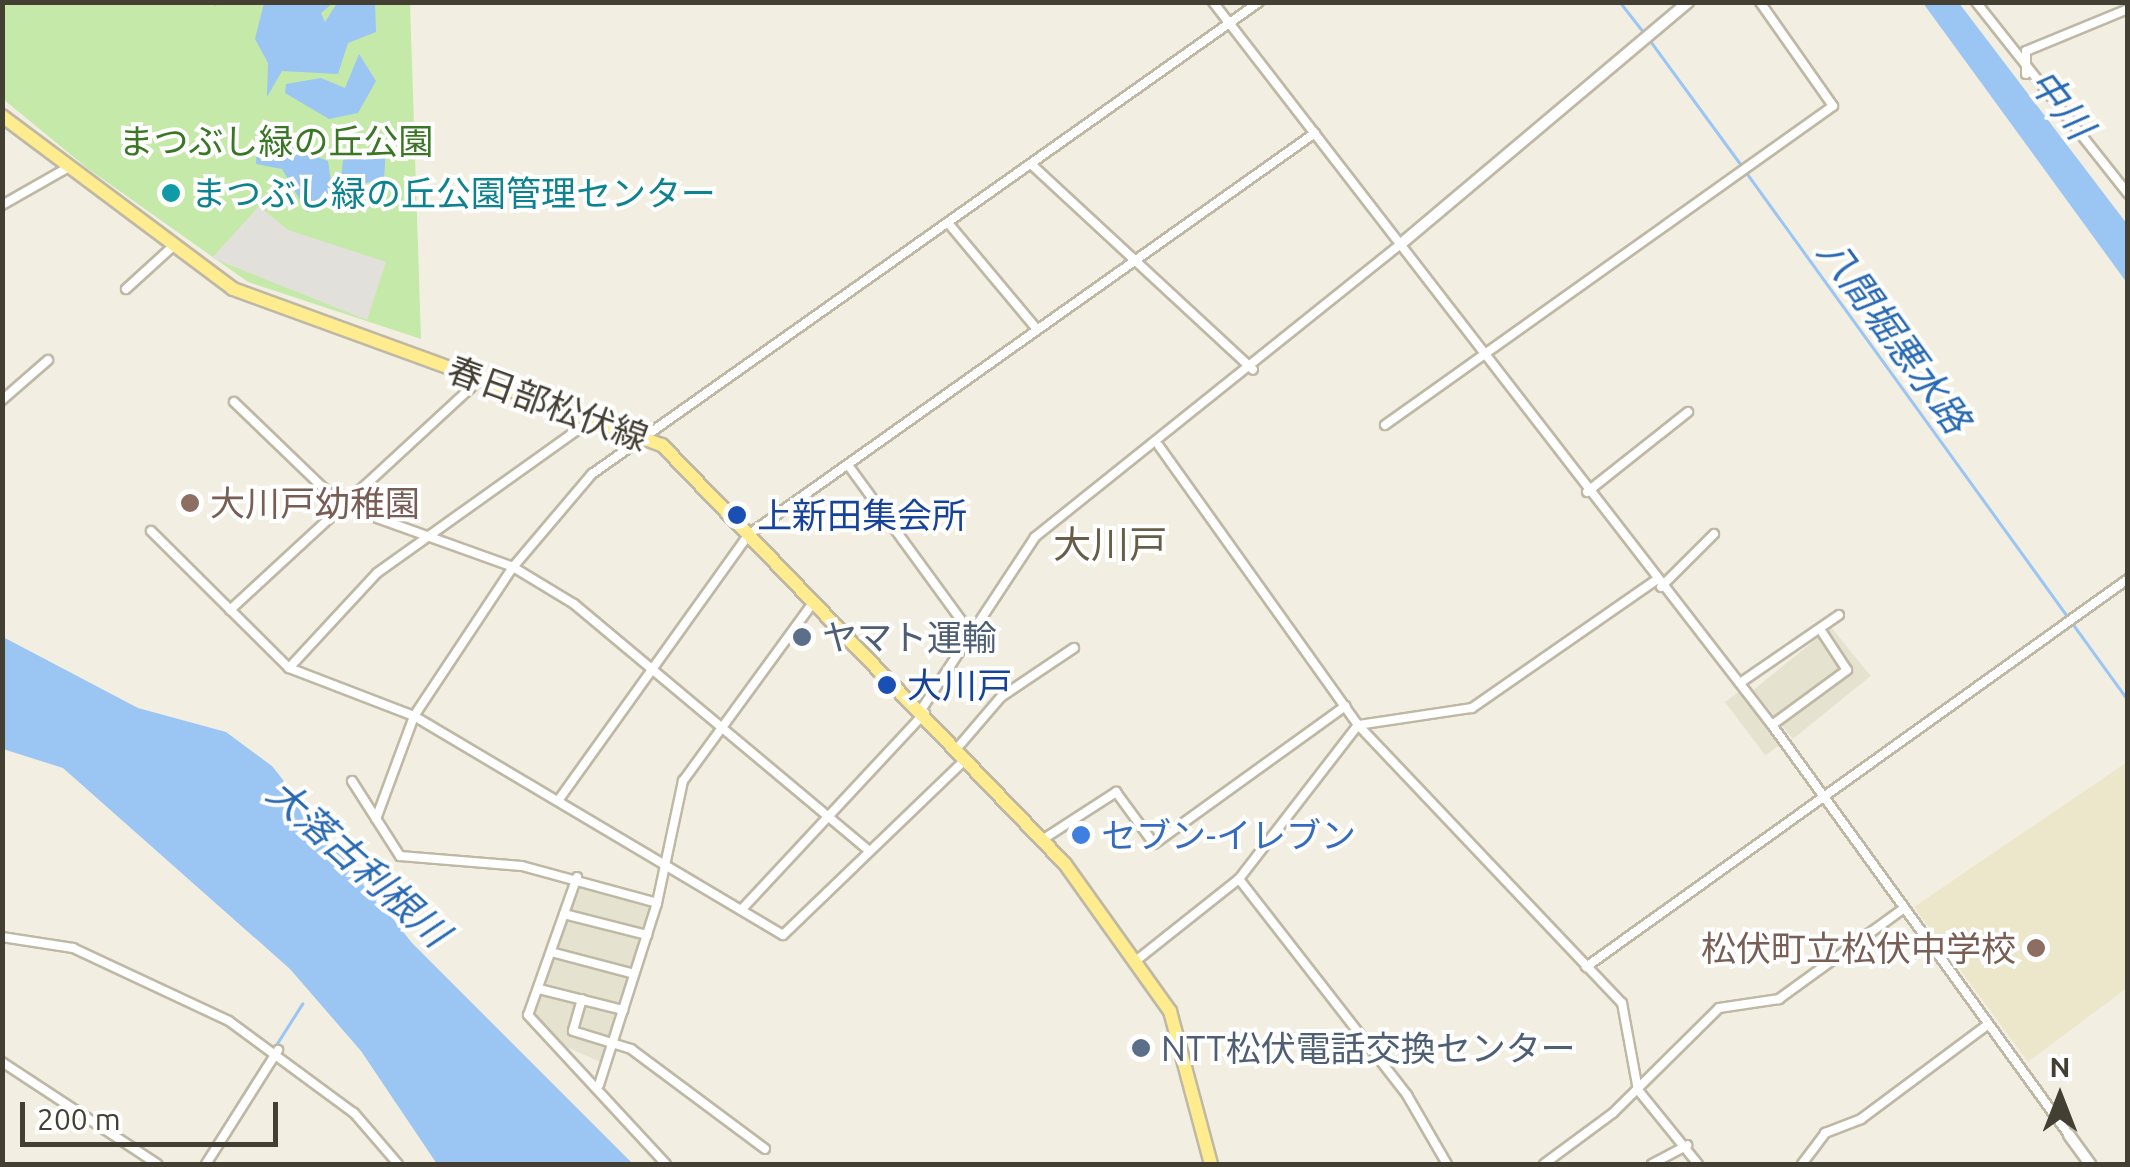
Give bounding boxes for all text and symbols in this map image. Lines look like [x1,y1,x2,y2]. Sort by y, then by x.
water label: 中川 [2020,60,2102,148]
park label: まつぶし緑の丘公園 [119,120,433,162]
place label: まつぶし緑の丘公園管理センター [191,172,716,214]
marker: まつぶし緑の丘公園管理センター [160,182,182,204]
water label: 八間堀悪水路 [1809,230,1979,442]
street label: 春日部松伏線 [442,347,654,459]
place label: 大川戸幼稚園 [210,482,420,524]
marker: 大川戸幼稚園 [179,492,201,514]
place label: 上新田集会所 [757,494,967,536]
marker: 上新田集会所 [726,504,748,526]
district label: 大川戸 [1053,522,1167,568]
place label: ヤマト運輸 [822,616,997,658]
marker: ヤマト運輸 [791,626,813,648]
place label: 大川戸 [907,664,1012,706]
marker: 大川戸 [876,674,898,696]
water label: 大落古利根川 [258,770,458,956]
place label: セブン-イレブン [1101,814,1356,856]
marker: セブン-イレブン [1070,824,1092,846]
place label: 松伏町立松伏中学校 [1701,927,2016,969]
marker: 松伏町立松伏中学校 [2025,937,2047,959]
place label: NTT松伏電話交換センター [1161,1027,1576,1069]
marker: NTT松伏電話交換センター [1130,1037,1152,1059]
north arrow [2010,1047,2110,1147]
text: N [2050,1051,2070,1082]
scale bar [25,1082,282,1144]
text: 200 m [37,1102,121,1136]

